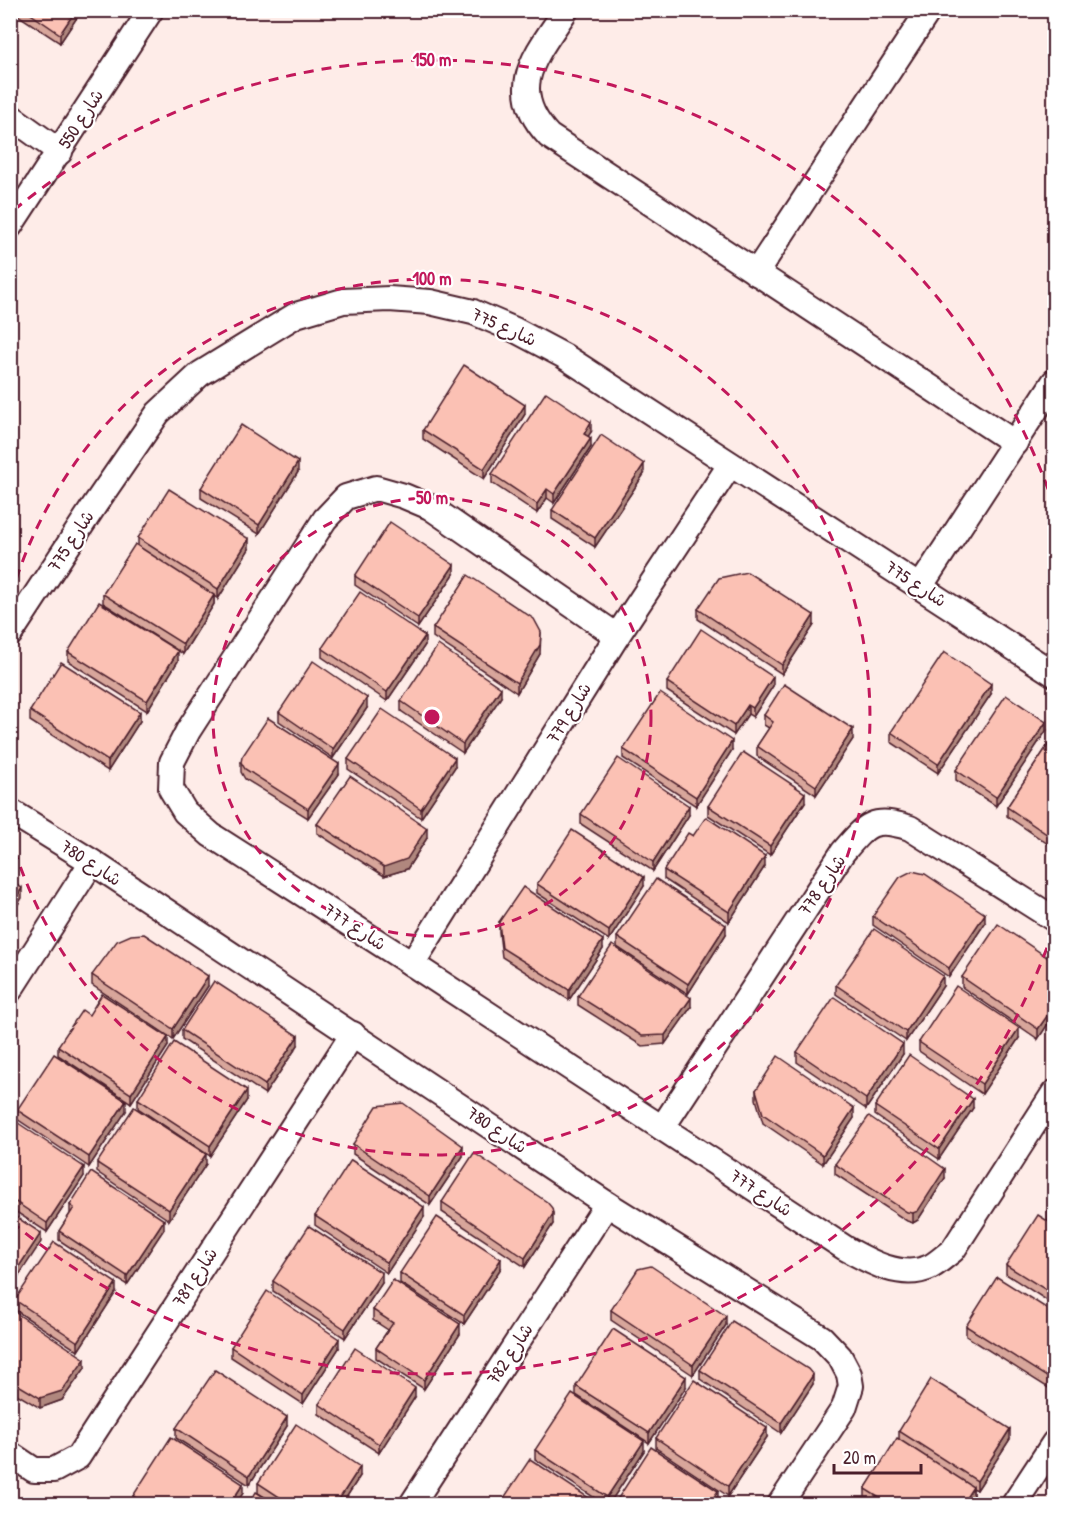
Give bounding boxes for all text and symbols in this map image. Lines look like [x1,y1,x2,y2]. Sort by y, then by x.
text: 150 m [413,47,451,72]
street label: شارع 550 [52,84,109,153]
text: 100 m [412,266,452,291]
street label: شارع 775 [468,301,541,352]
text: 50 m [416,485,448,510]
street label: شارع 775 [41,505,100,576]
street label: شارع 775 [881,554,952,613]
street label: شارع 779 [540,677,597,748]
centre of rings [422,707,442,727]
street label: شارع 780 [56,834,127,892]
street label: شارع 778 [792,849,851,920]
street label: شارع 777 [319,897,391,956]
street label: شارع 780 [462,1100,532,1159]
street label: شارع 777 [725,1163,797,1222]
street label: شارع 781 [166,1242,223,1311]
street label: شارع 782 [481,1318,539,1389]
scale bar [834,1437,921,1475]
text: 20 m [843,1445,876,1470]

